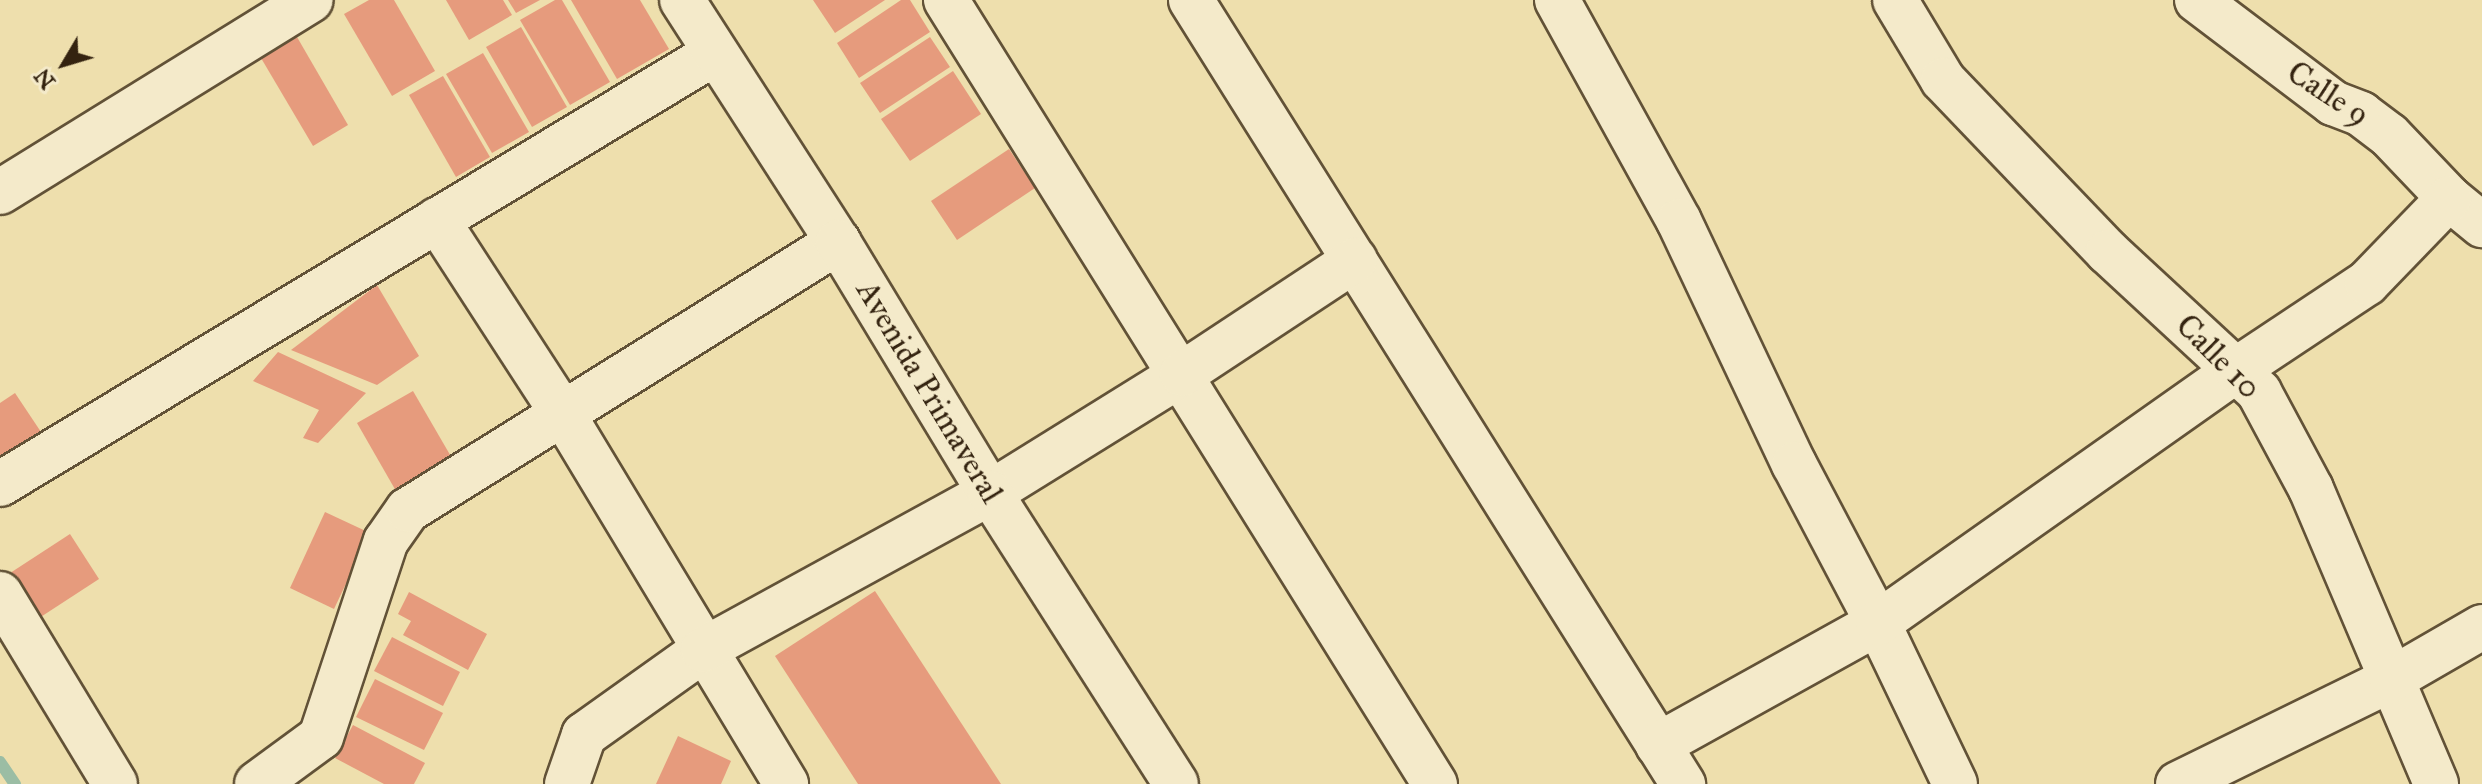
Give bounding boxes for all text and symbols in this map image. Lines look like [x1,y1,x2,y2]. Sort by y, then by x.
north arrow [24,24,104,104]
street label: Calle 9 [2280,53,2376,135]
text: N [28,63,61,95]
street label: Avenida Primaveral [848,274,1010,510]
street label: Calle 10 [2168,307,2268,407]

